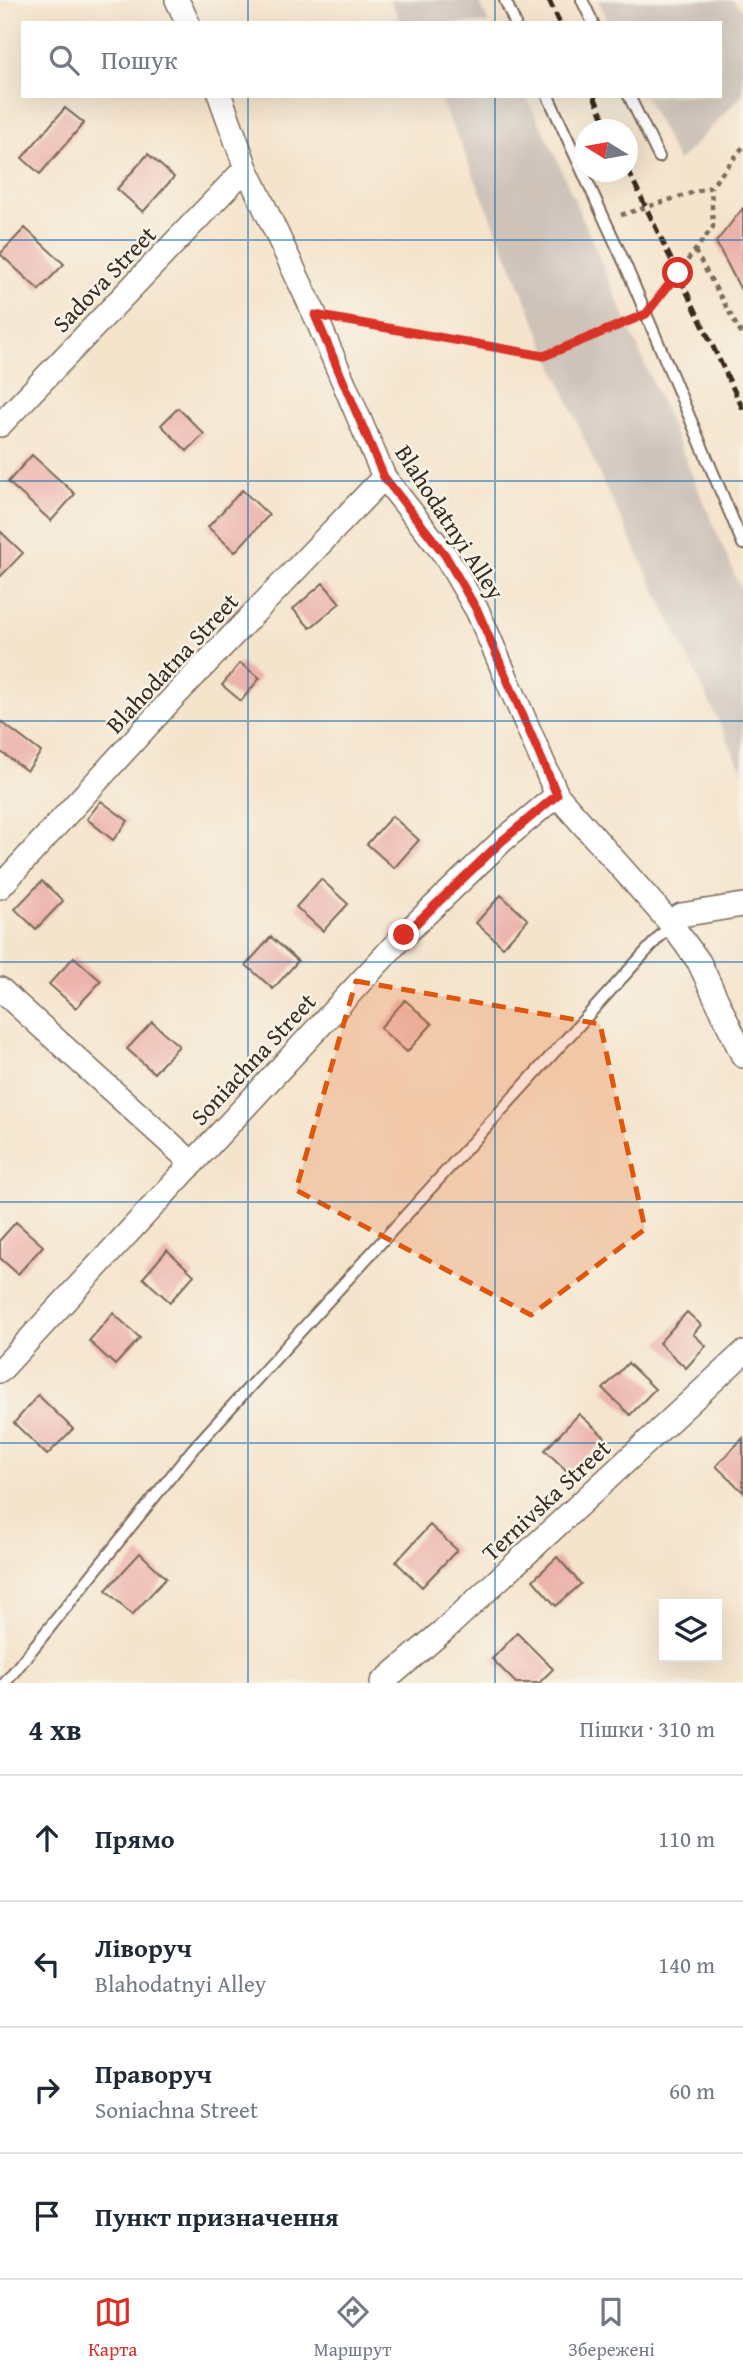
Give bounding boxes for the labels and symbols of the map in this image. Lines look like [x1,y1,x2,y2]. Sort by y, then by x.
north arrow [575,119,638,182]
street label: Sadova Street [44,217,164,340]
route start [662,257,693,288]
street label: Blahodatnyi Alley [387,438,513,607]
street label: Blahodatna Street [98,585,247,741]
route end [388,919,419,950]
street label: Soniachna Street [182,984,324,1133]
street label: Ternivska Street [474,1431,619,1569]

